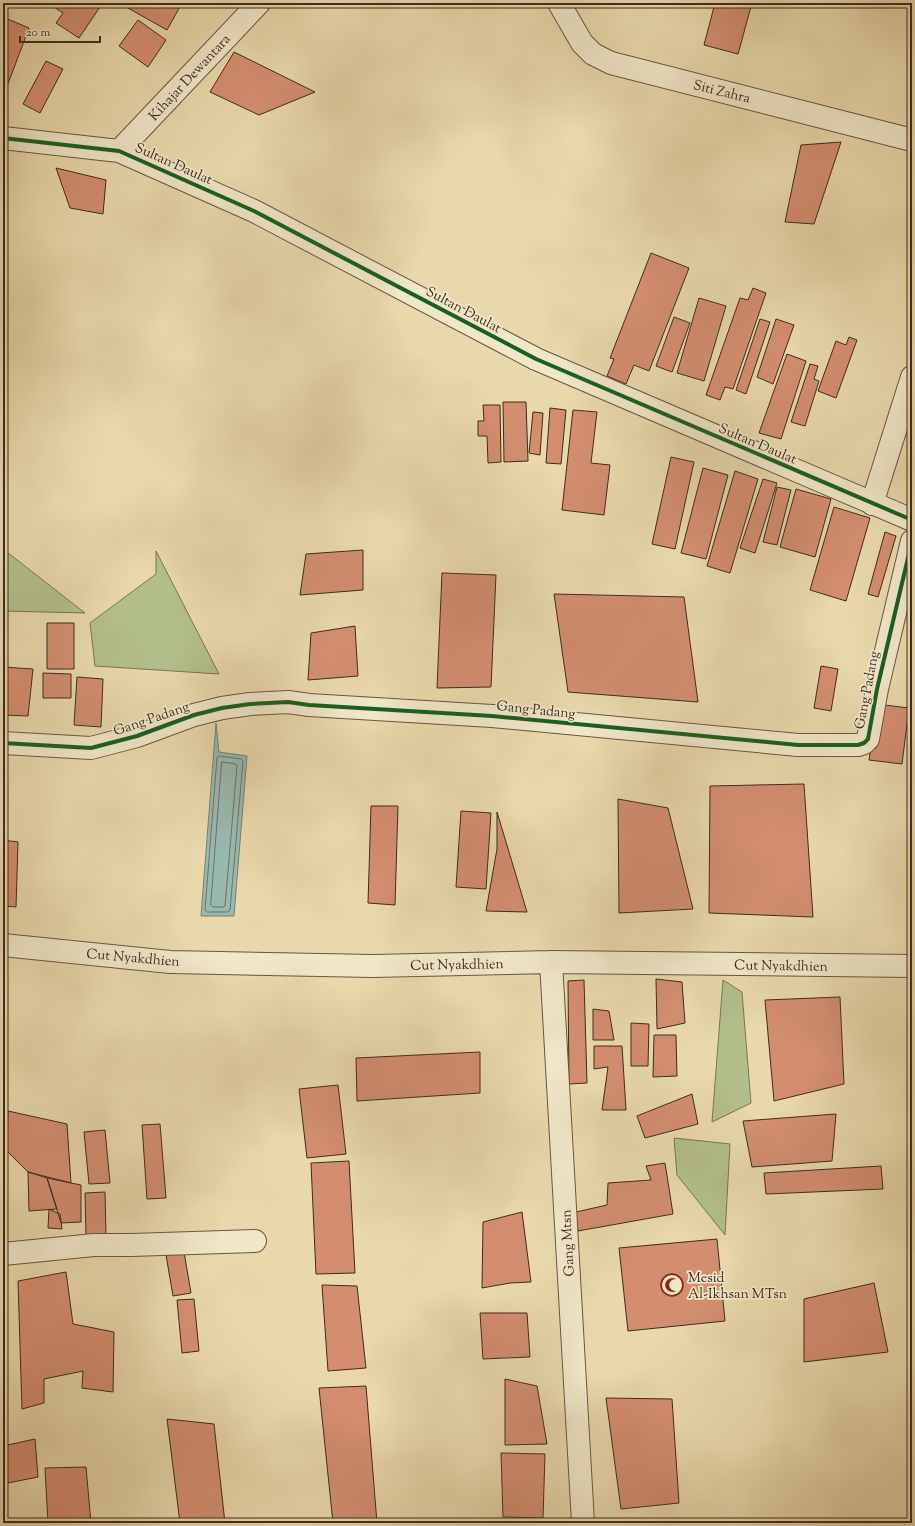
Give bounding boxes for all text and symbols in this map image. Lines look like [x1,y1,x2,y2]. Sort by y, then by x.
scale bar [20,18,100,44]
text: 20 m [26,24,51,42]
street label: Kihajar Dewantara [145,30,236,126]
street label: Siti Zahra [691,76,753,110]
street label: Sultan Daulat [131,139,215,191]
street label: Sultan Daulat [422,282,505,339]
street label: Sultan Daulat [715,419,800,470]
street label: Gang Padang [851,649,885,731]
street label: Gang Padang [495,697,576,725]
street label: Gang Padang [111,698,192,742]
street label: Cut Nyakdhien [85,945,180,973]
street label: Cut Nyakdhien [410,955,504,977]
street label: Cut Nyakdhien [734,956,828,978]
street label: Gang Mtsn [557,1209,581,1277]
place label: Mesid Al-Ikhsan MTsn [688,1269,787,1305]
mosque icon: Mesid Al-Ikhsan MTsn [659,1272,685,1298]

